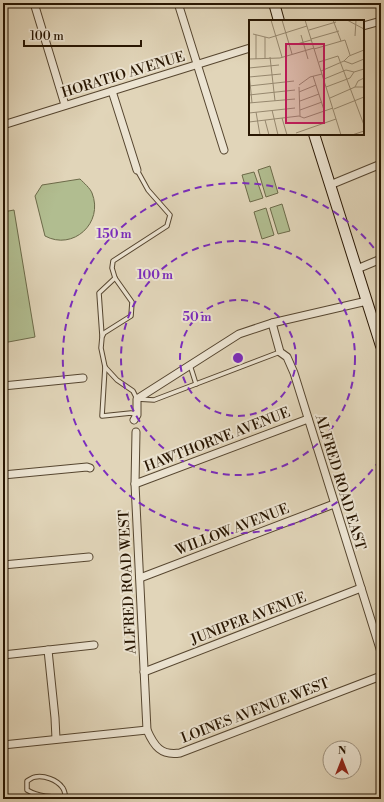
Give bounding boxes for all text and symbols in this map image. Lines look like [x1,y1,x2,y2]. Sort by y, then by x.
inset map [249,20,364,135]
scale bar [24,22,141,48]
text: 100 m [30,29,64,44]
street label: HORATIO AVENUE [59,48,187,102]
text: 150 m [97,227,131,242]
text: 100 m [137,268,173,283]
text: 50 m [182,310,212,325]
centre of rings [231,351,245,365]
street label: HAWTHORNE AVENUE [142,404,293,476]
street label: ALFRED ROAD EAST [310,411,369,553]
street label: WILLOW AVENUE [172,500,292,560]
street label: ALFRED ROAD WEST [115,509,141,656]
street label: JUNIPER AVENUE [187,589,309,650]
street label: LOINES AVENUE WEST [178,674,332,748]
north arrow [322,740,362,780]
text: N [338,744,347,758]

